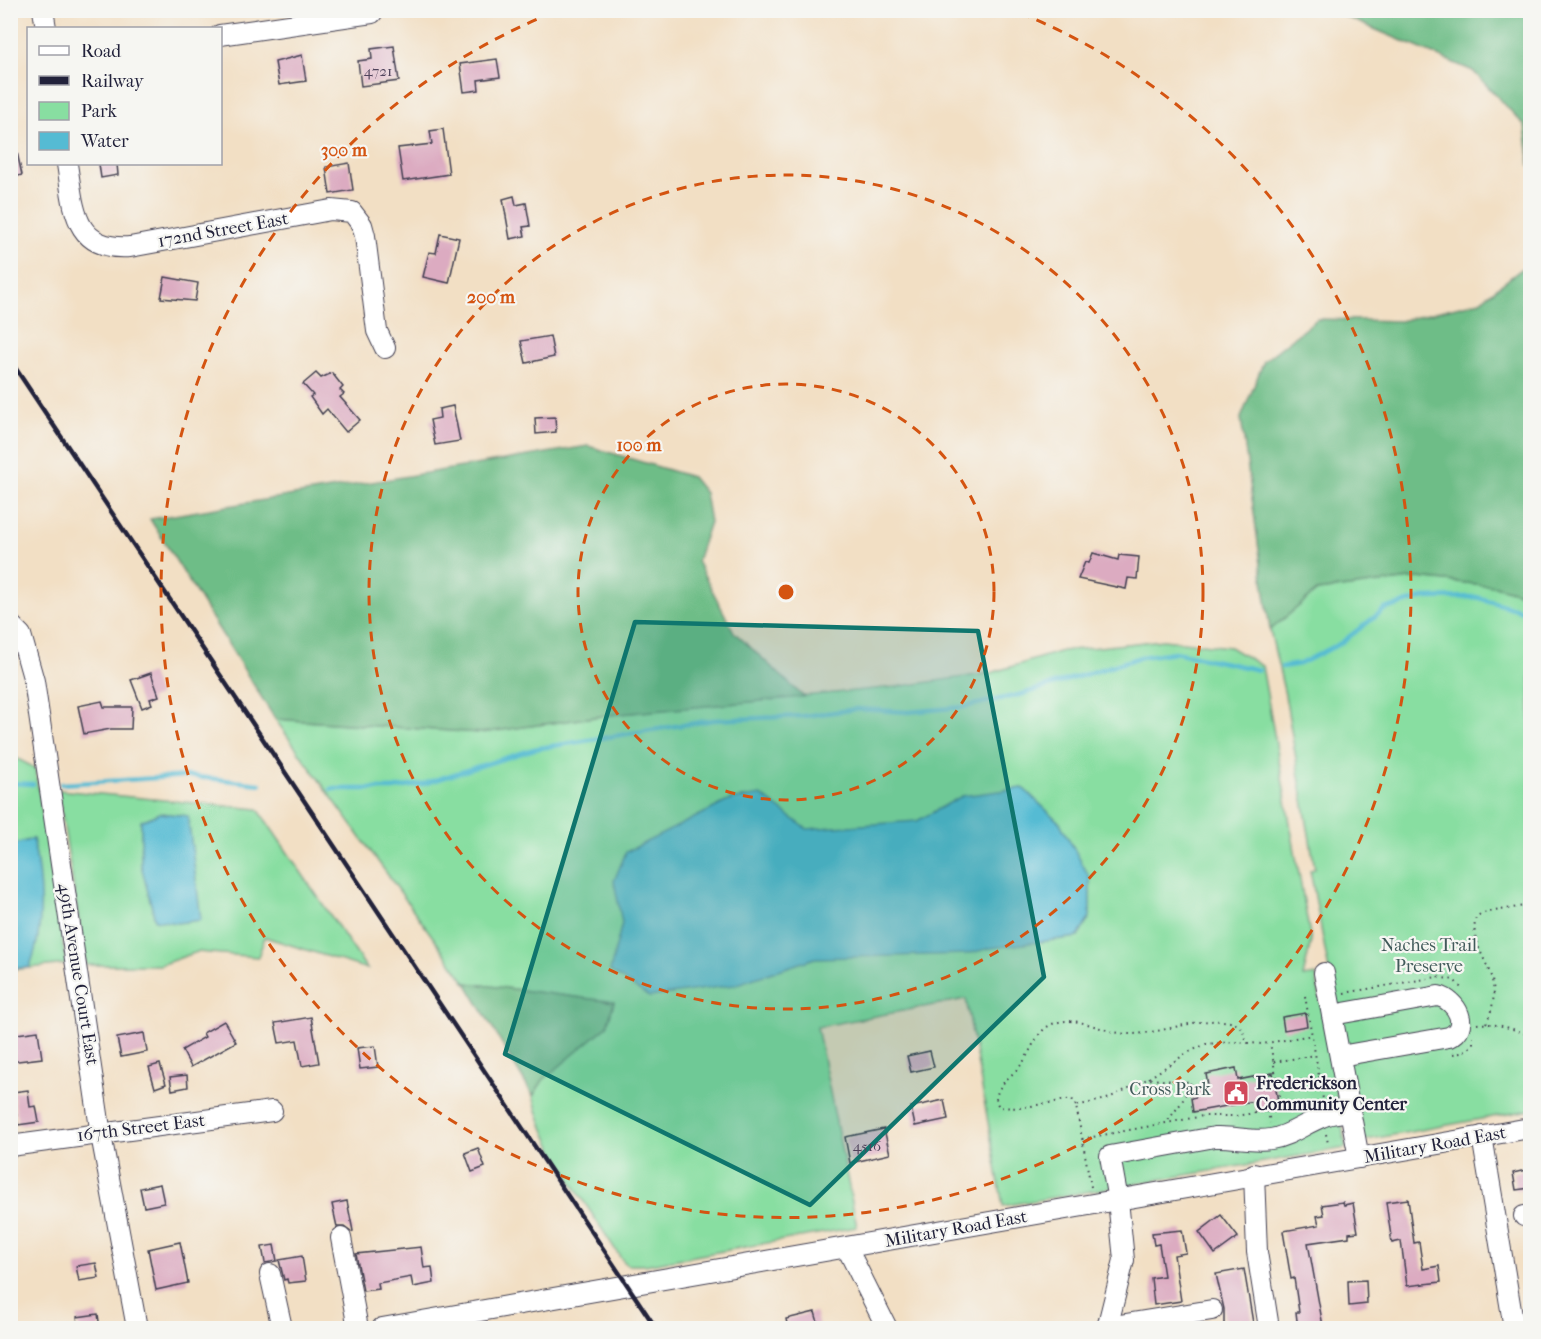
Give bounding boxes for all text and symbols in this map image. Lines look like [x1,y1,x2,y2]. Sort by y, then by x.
legend [27,27,222,165]
text: Road [81,41,121,62]
house number: 4721 [364,62,392,80]
text: Railway [81,71,145,92]
text: Park [81,101,118,122]
text: Water [80,131,129,152]
text: 300 m [321,140,368,161]
street label: 172nd Street East [156,208,290,252]
text: 200 m [467,287,516,308]
text: 100 m [616,435,663,456]
centre of rings [776,582,796,602]
street label: 49th Avenue Court East [53,881,103,1067]
park label: Naches Trail Preserve [1381,935,1477,977]
place label: Frederickson Community Center [1255,1073,1407,1115]
public building icon: Frederickson Community Center [1221,1078,1251,1108]
park label: Cross Park [1129,1079,1212,1100]
street label: 167th Street East [76,1110,207,1146]
street label: Military Road East [1362,1122,1508,1168]
house number: 4516 [853,1137,882,1155]
street label: Military Road East [883,1206,1029,1252]

